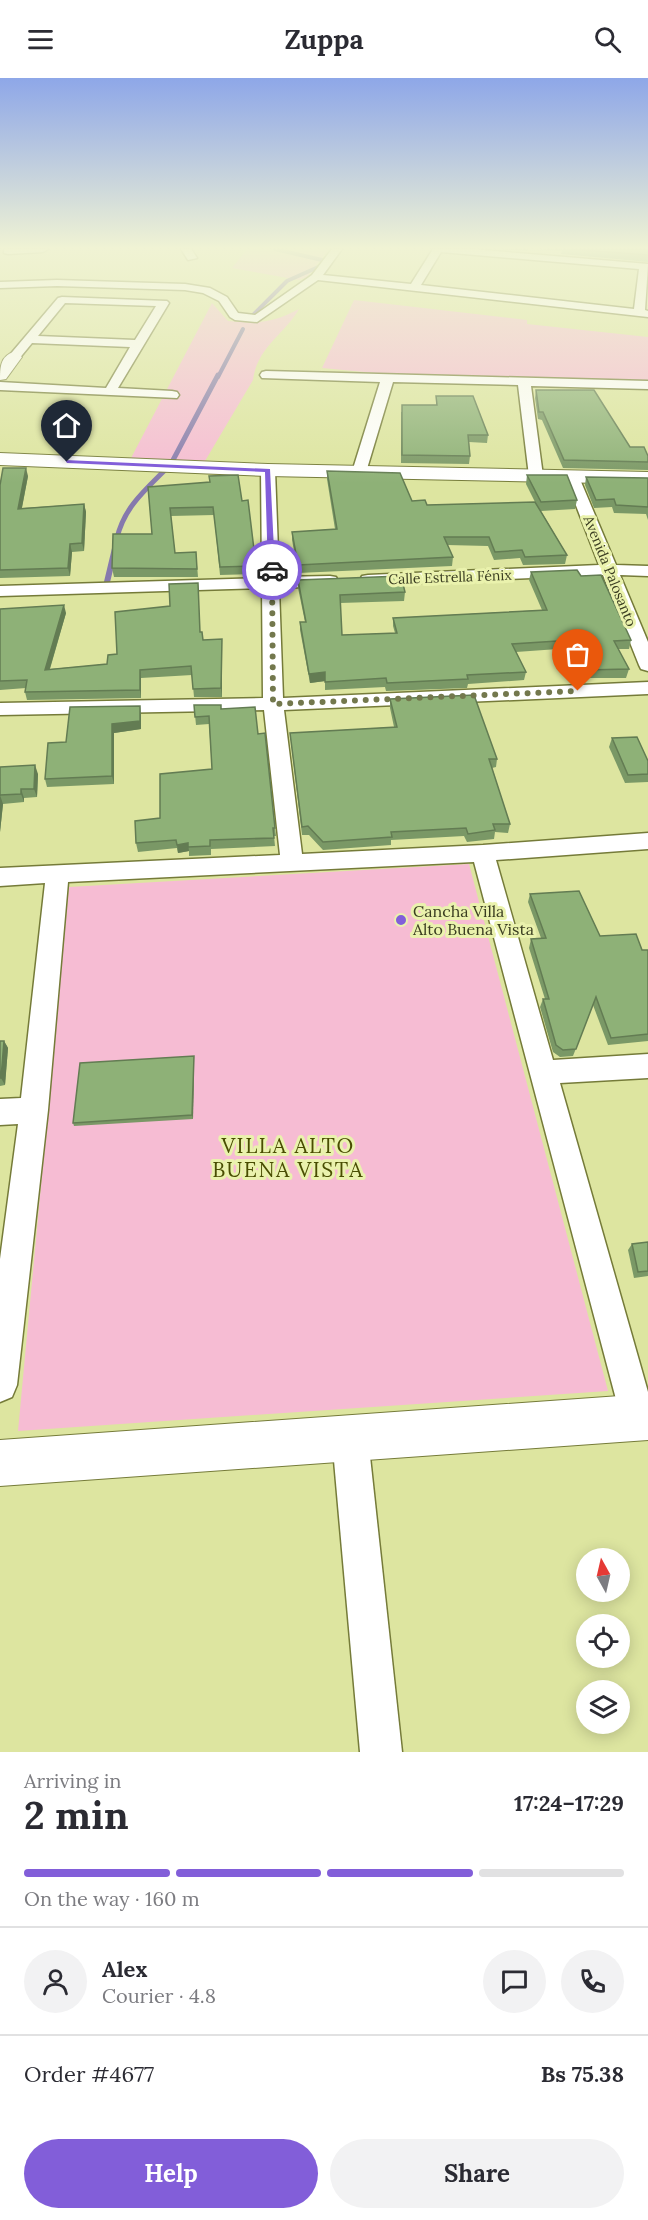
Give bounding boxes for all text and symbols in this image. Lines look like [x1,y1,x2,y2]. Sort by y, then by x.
text: Zuppa [284,22,364,56]
icon: menu [24,23,57,56]
icon: search [591,23,624,56]
pin [41,400,92,462]
icon: home [50,409,83,442]
street label: Avenida Palosanto [579,512,640,629]
courier [242,540,302,600]
icon: car [256,554,289,587]
street label: Calle Estrella Fénix [388,566,513,588]
pin [552,629,603,691]
icon: bag [561,638,594,671]
place label: Cancha Villa Alto Buena Vista [412,901,534,939]
marker: Cancha Villa Alto Buena Vista [394,913,408,927]
district label: VILLA ALTO BUENA VISTA [212,1132,364,1183]
north arrow [576,1548,630,1602]
map controls [576,1548,630,1734]
button: locate [576,1614,630,1668]
button: layers [576,1680,630,1734]
text: Arriving in [24,1768,121,1793]
text: 17:24–17:29 [514,1789,624,1817]
text: 2 min [24,1790,129,1840]
text: On the way · 160 m [24,1886,200,1911]
button: person [24,1950,87,2013]
button: chat [483,1950,546,2013]
button: phone [561,1950,624,2013]
text: Alex [102,1955,147,1983]
text: Courier · 4.8 [102,1983,216,2008]
text: Order #4677 [24,2060,154,2088]
text: Bs 75.38 [541,2060,624,2088]
button: Help [24,2139,318,2208]
button: Share [330,2139,624,2208]

